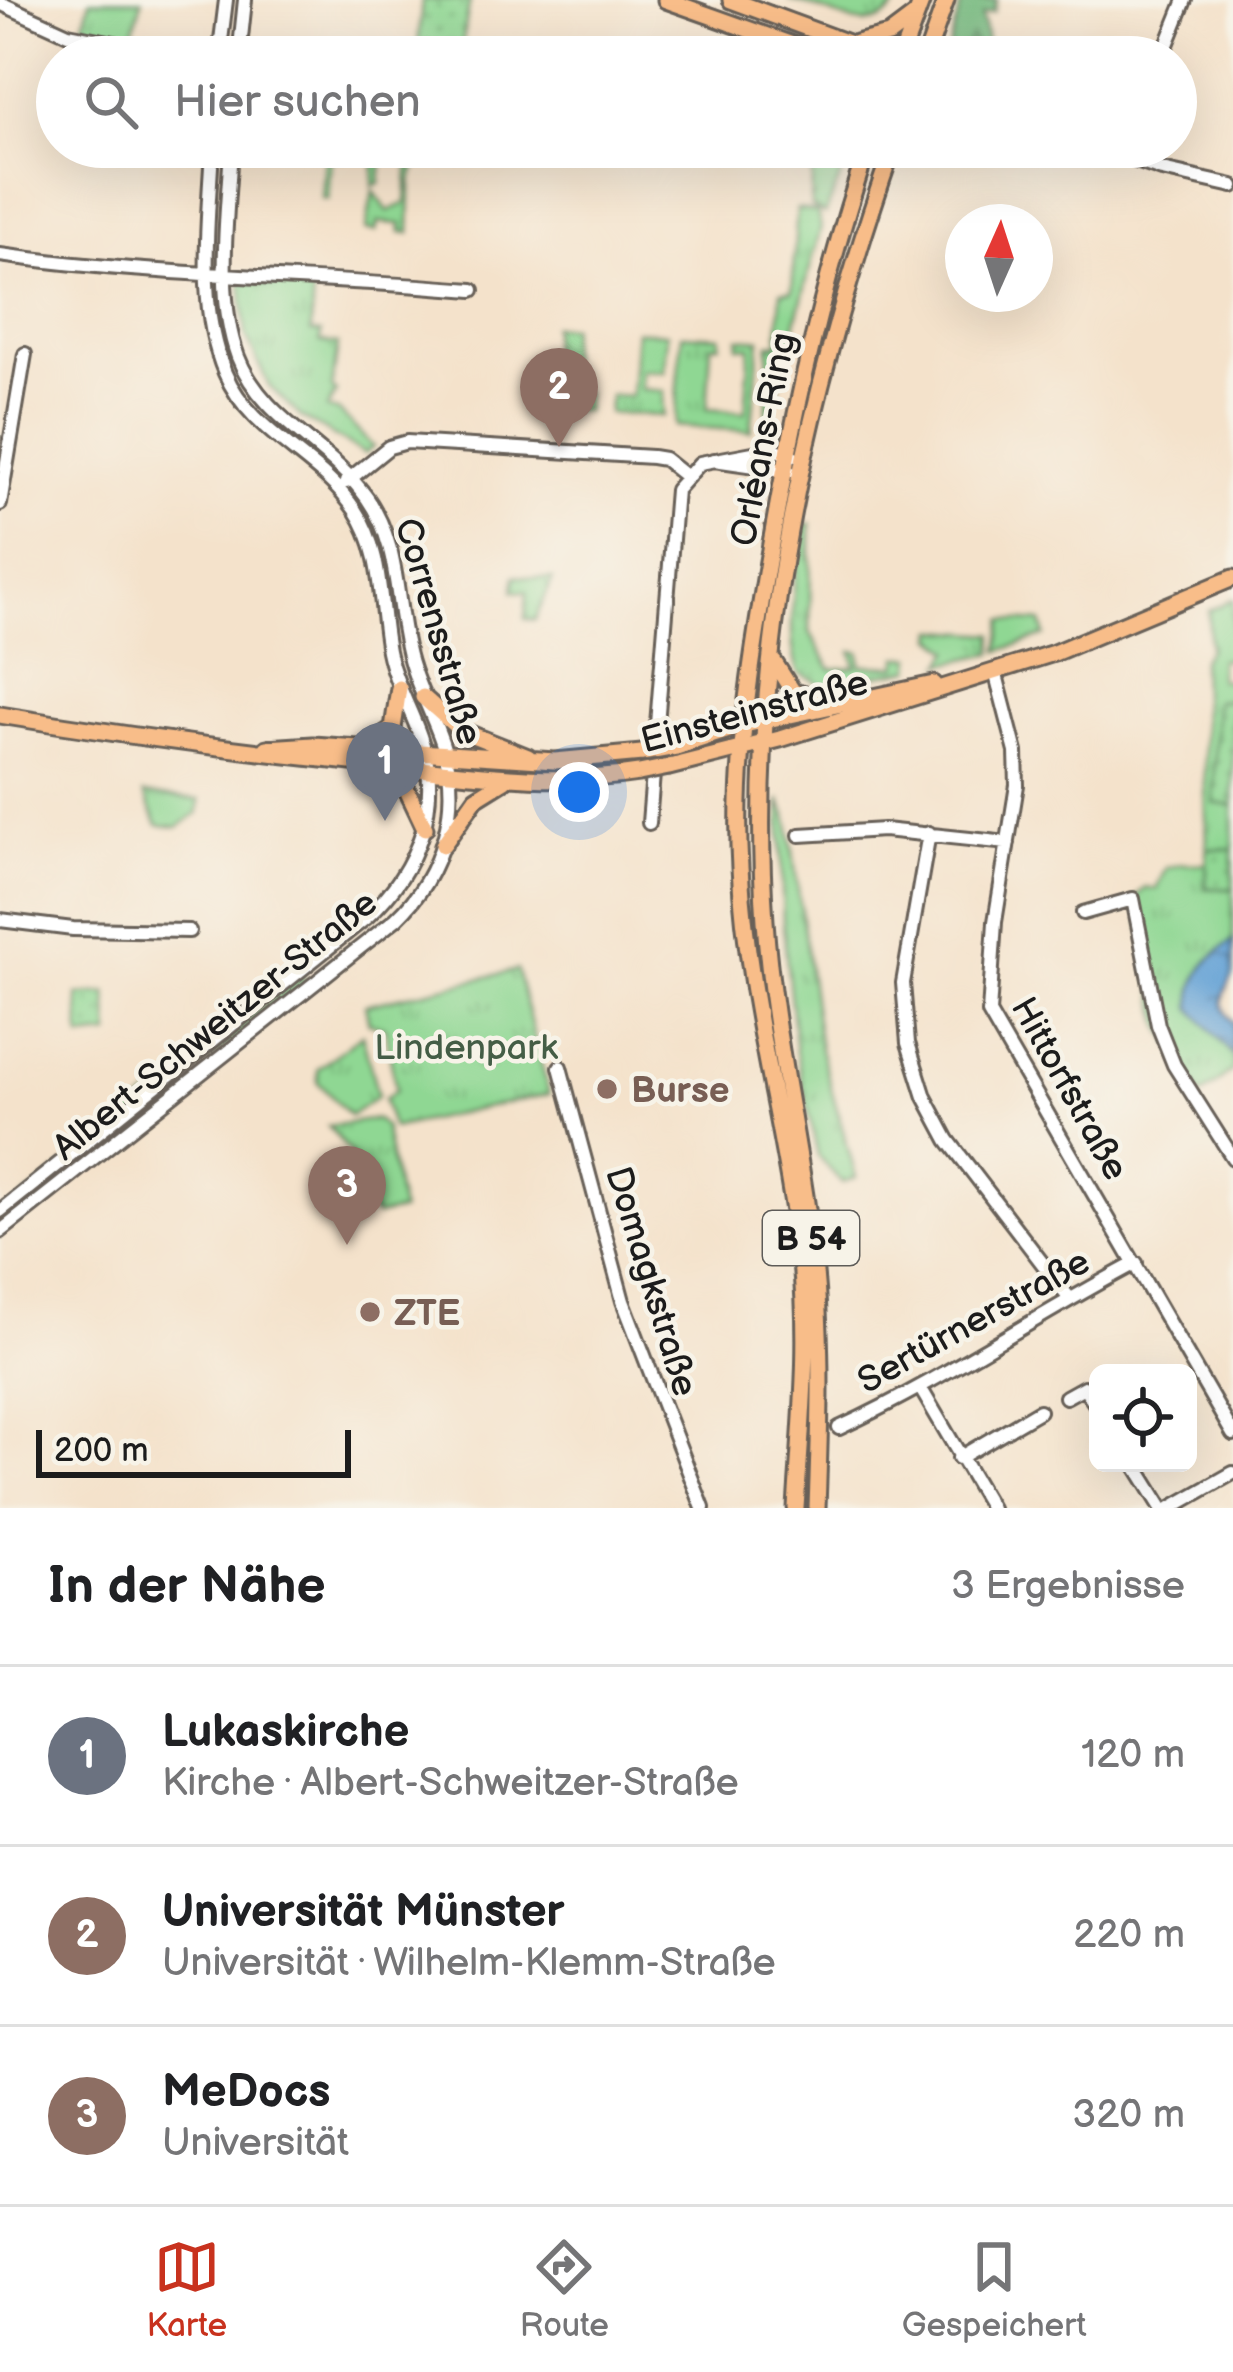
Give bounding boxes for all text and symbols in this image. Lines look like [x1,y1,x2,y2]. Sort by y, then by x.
search box [36,36,1197,168]
icon: search [78,69,144,135]
text: Hier suchen [174,75,421,130]
north arrow [945,204,1053,312]
street label: Orléans-Ring [723,329,806,550]
pin: 2 [520,348,598,447]
street label: Corrensstraße [385,513,490,750]
street label: Einsteinstraße [636,661,873,763]
pin: 1 [346,722,424,821]
your location [549,762,609,822]
street label: Albert-Schweitzer-Straße [45,882,386,1170]
street label: Hittorfstraße [1001,990,1137,1188]
park label: Lindenpark [374,1027,558,1070]
place label: Burse [631,1070,729,1113]
marker: Burse [594,1076,620,1102]
pin: 3 [308,1146,386,1245]
street label: Domagkstraße [595,1162,706,1402]
road number: B 54 [763,1211,859,1265]
street label: Sertürnerstraße [851,1241,1098,1404]
place label: ZTE [394,1293,460,1336]
marker: ZTE [357,1299,383,1325]
map controls [1089,1364,1197,1472]
button: locate [1089,1364,1197,1472]
scale bar [36,1424,351,1477]
text: 200 m [54,1431,148,1471]
text: In der Nähe [48,1556,326,1617]
text: 3 Ergebnisse [951,1563,1185,1610]
text: Lukaskirche [162,1705,409,1760]
text: 1 [79,1732,95,1779]
text: 120 m [1081,1732,1185,1779]
text: Kirche · Albert-Schweitzer-Straße [162,1760,739,1807]
text: Universität Münster [162,1885,565,1940]
text: 2 [75,1912,99,1959]
text: 220 m [1073,1912,1185,1959]
text: Universität · Wilhelm-Klemm-Straße [162,1940,776,1987]
text: MeDocs [162,2065,330,2120]
text: 3 [76,2092,98,2139]
text: 320 m [1072,2092,1185,2139]
text: Universität [162,2120,349,2167]
tab: Karte [146,2234,227,2346]
tab: Route [520,2234,609,2346]
tab: Gespeichert [902,2234,1087,2346]

